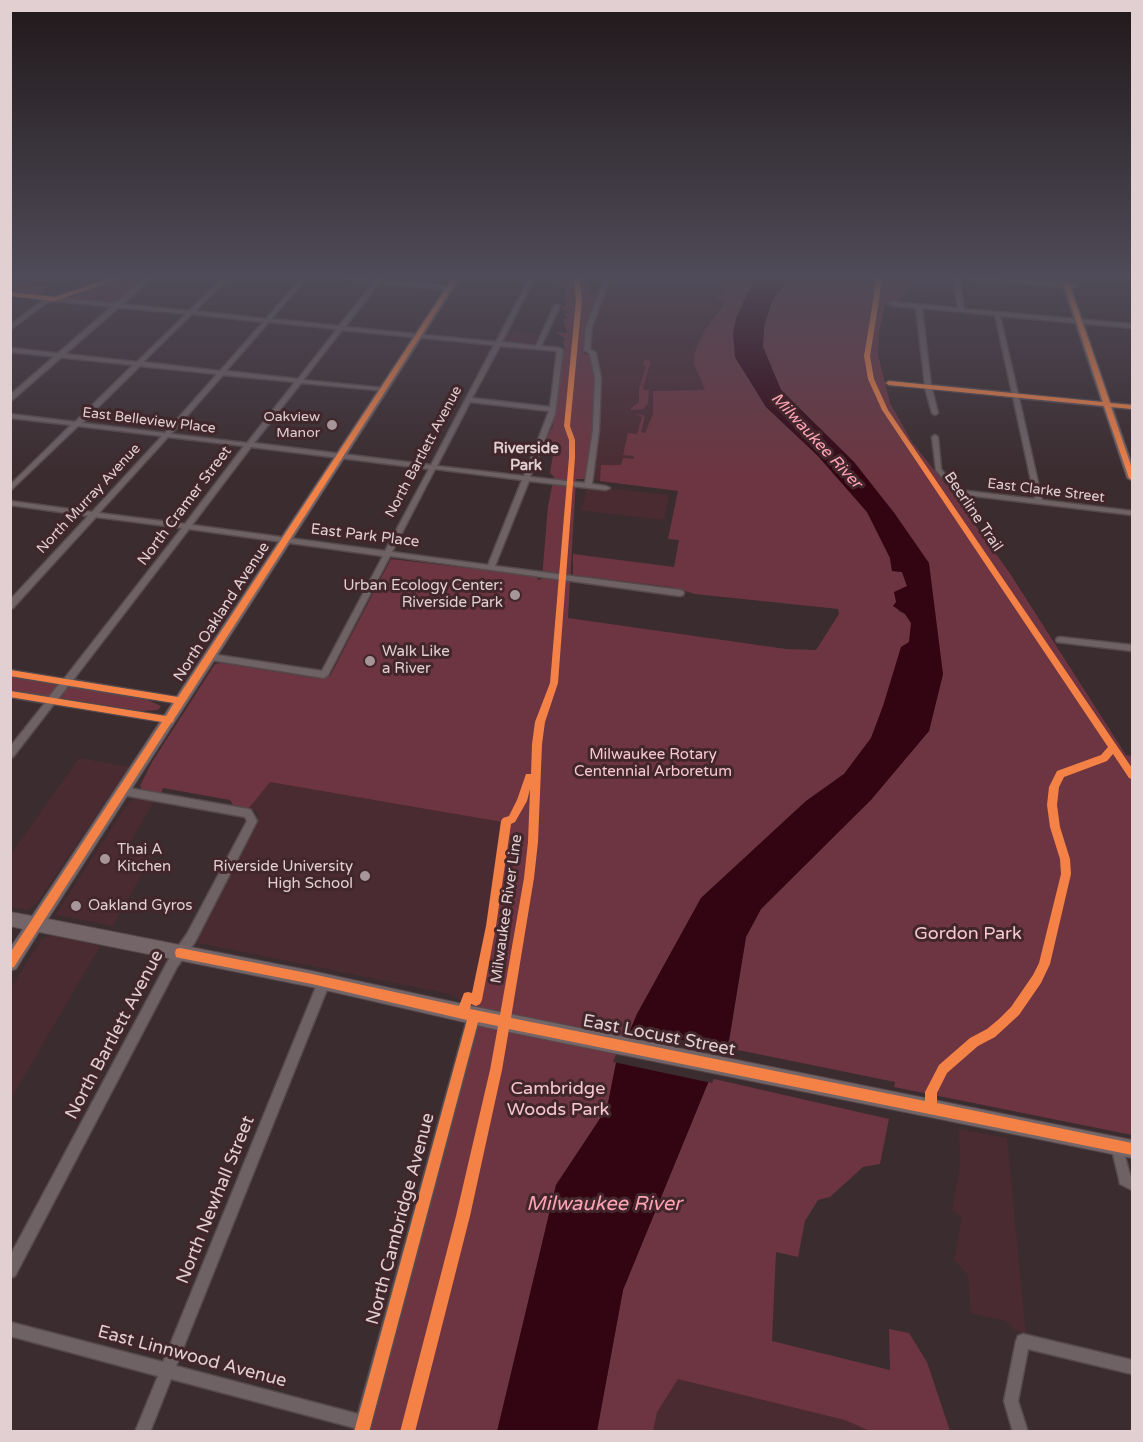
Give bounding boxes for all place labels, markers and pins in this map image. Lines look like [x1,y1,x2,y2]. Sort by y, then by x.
place label: Oakview Manor [263,409,320,442]
marker: Oakview Manor [325,418,339,432]
place label: Urban Ecology Center: Riverside Park [343,577,503,612]
marker: Urban Ecology Center: Riverside Park [508,588,522,602]
place label: Walk Like a River [382,643,450,678]
marker: Walk Like a River [363,654,377,668]
place label: Thai A Kitchen [117,841,171,876]
marker: Thai A Kitchen [98,852,112,866]
place label: Riverside University High School [213,858,353,893]
marker: Riverside University High School [358,869,372,883]
place label: Oakland Gyros [88,897,193,915]
marker: Oakland Gyros [69,899,83,913]

